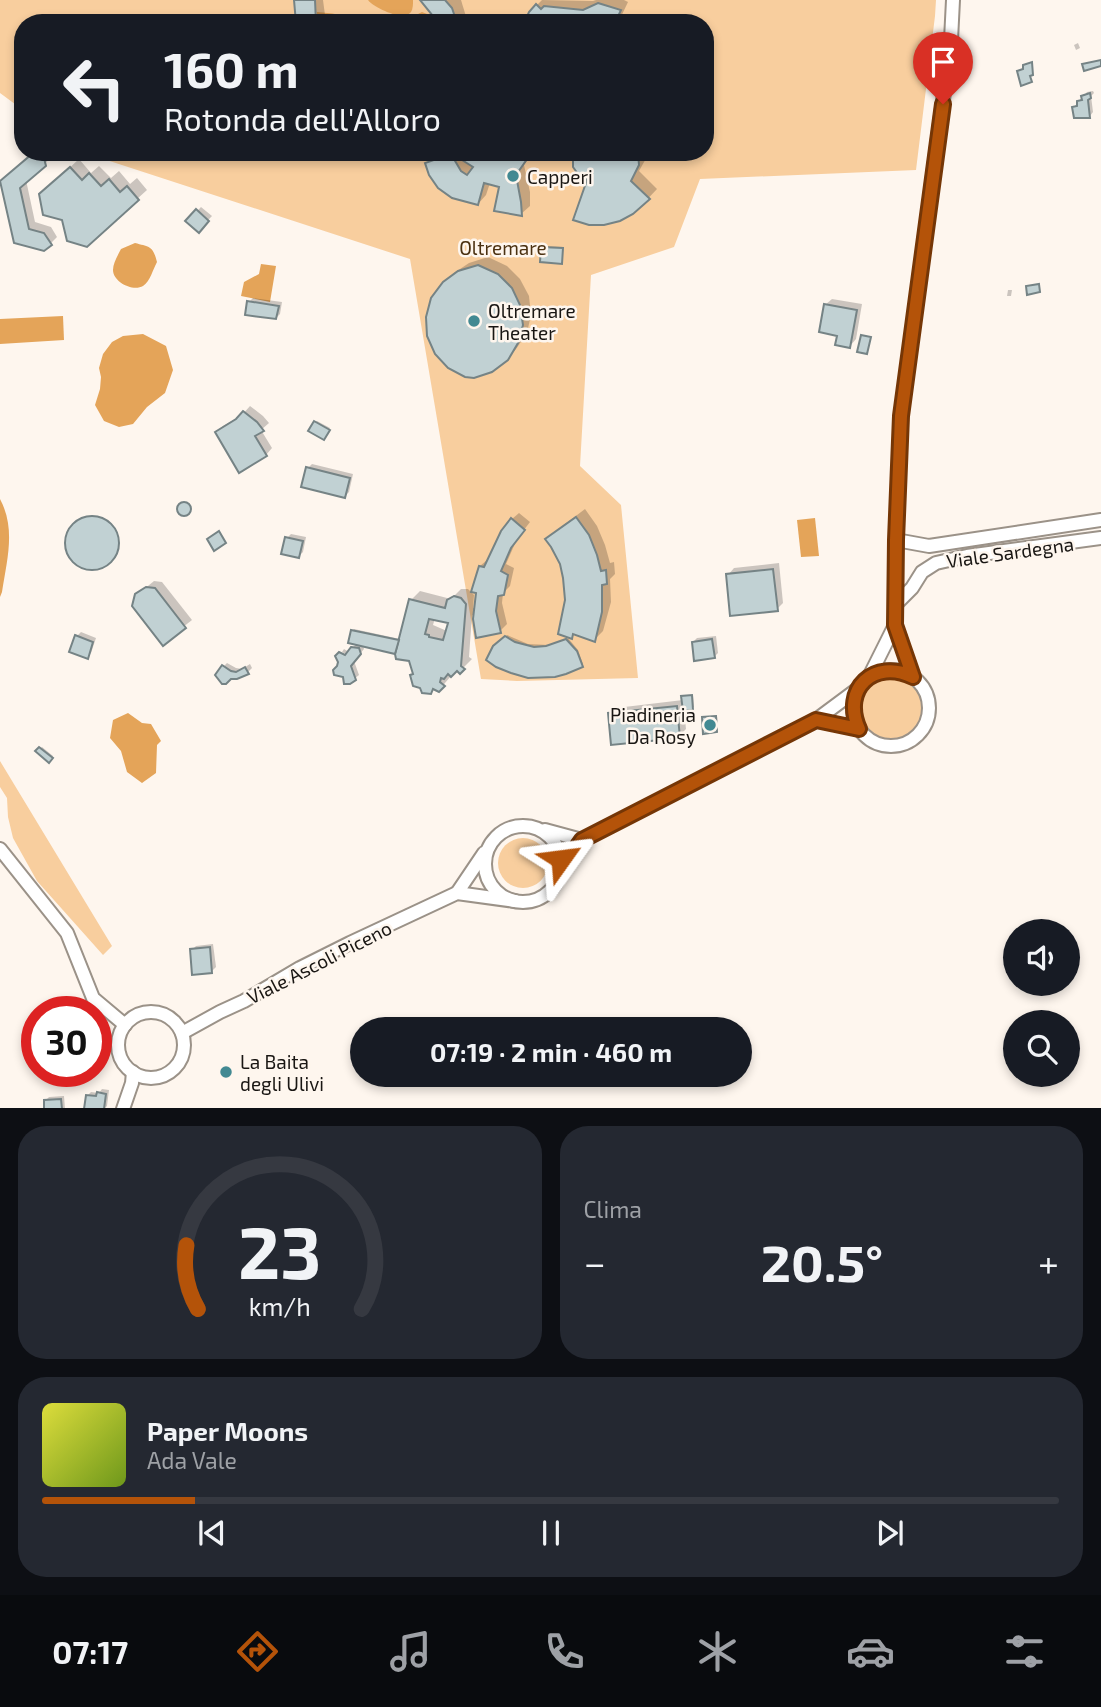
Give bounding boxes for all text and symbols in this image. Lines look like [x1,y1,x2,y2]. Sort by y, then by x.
pin [913,32,973,104]
text: 160 m [164,39,299,98]
icon: left [49,42,140,133]
icon: arrive [924,43,962,81]
text: Rotonda dell'Alloro [164,99,441,137]
place label: Capperi [527,165,593,188]
marker: Capperi [505,168,521,184]
park label: Oltremare [459,236,547,259]
place label: Oltremare Theater [488,299,576,344]
marker: Oltremare Theater [466,313,482,329]
street label: Viale Sardegna [945,532,1075,572]
place label: Piadineria Da Rosy [610,703,696,748]
marker: Piadineria Da Rosy [702,717,718,733]
position arrow [524,822,598,896]
street label: Viale Ascoli Piceno [243,916,395,1008]
map controls [1003,919,1080,1087]
button: sound [1003,919,1080,996]
speed limit sign: 30 [21,996,112,1087]
button: search [1003,1010,1080,1087]
text: 07:19 · 2 min · 460 m [430,1036,672,1067]
place label: La Baita degli Ulivi [240,1050,324,1095]
marker: La Baita degli Ulivi [218,1064,234,1080]
text: Clima [584,1195,642,1223]
text: 23 [238,1206,322,1294]
text: 20.5° [761,1230,883,1292]
text: − [584,1239,606,1285]
text: + [1038,1239,1059,1285]
text: km/h [249,1290,311,1320]
text: Paper Moons [147,1415,308,1446]
text: Ada Vale [147,1446,237,1474]
icon: previous [193,1514,231,1552]
icon: pause [532,1514,570,1552]
icon: next [871,1514,909,1552]
icon: directions [233,1627,282,1676]
icon: music [386,1627,435,1676]
icon: phone [540,1627,589,1676]
icon: climate [693,1627,742,1676]
icon: car [846,1627,895,1676]
icon: filters [1000,1627,1049,1676]
text: 07:17 [52,1632,128,1670]

